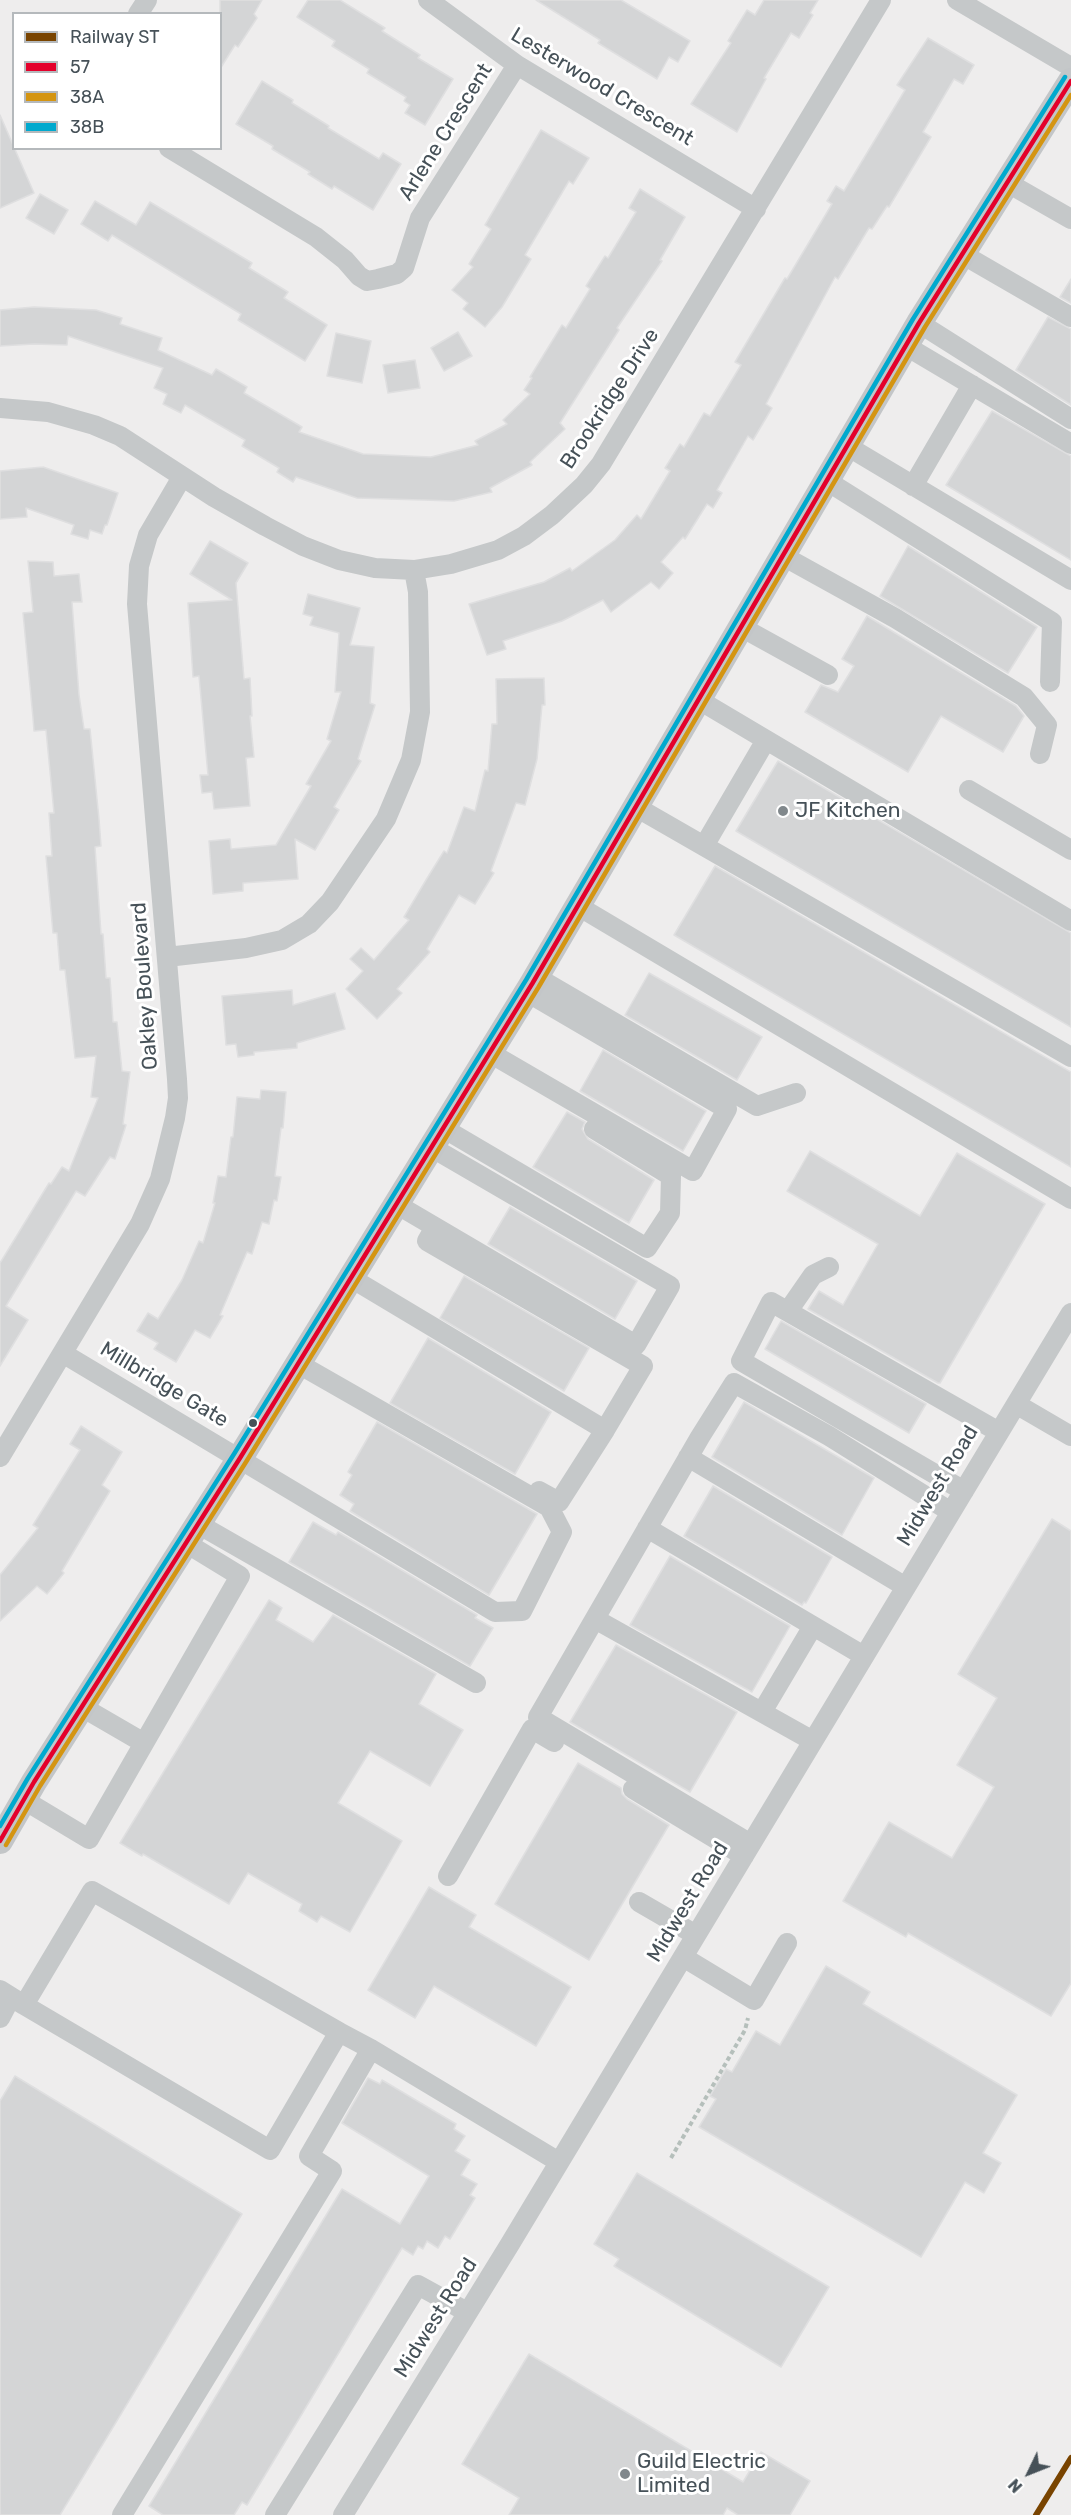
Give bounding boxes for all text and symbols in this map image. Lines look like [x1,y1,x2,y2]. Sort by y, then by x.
legend [12,12,222,150]
street label: Lesterwood Crescent [506,22,698,152]
text: Railway ST [70,26,160,48]
text: 57 [70,56,90,78]
street label: Arlene Crescent [394,59,498,205]
text: 38A [70,86,104,108]
text: 38B [70,116,104,138]
street label: Brookridge Drive [555,324,665,474]
place label: JF Kitchen [795,798,901,824]
marker: JF Kitchen [776,804,790,818]
street label: Oakley Boulevard [127,901,163,1071]
street label: Millbridge Gate [95,1337,233,1433]
unlabelled marker [247,1417,259,1429]
street label: Midwest Road [892,1421,984,1551]
street label: Midwest Road [642,1837,734,1967]
street label: Midwest Road [389,2253,483,2383]
north arrow [999,2443,1059,2503]
place label: Guild Electric Limited [637,2449,766,2499]
marker: Guild Electric Limited [618,2467,632,2481]
text: N [1005,2475,1026,2496]

